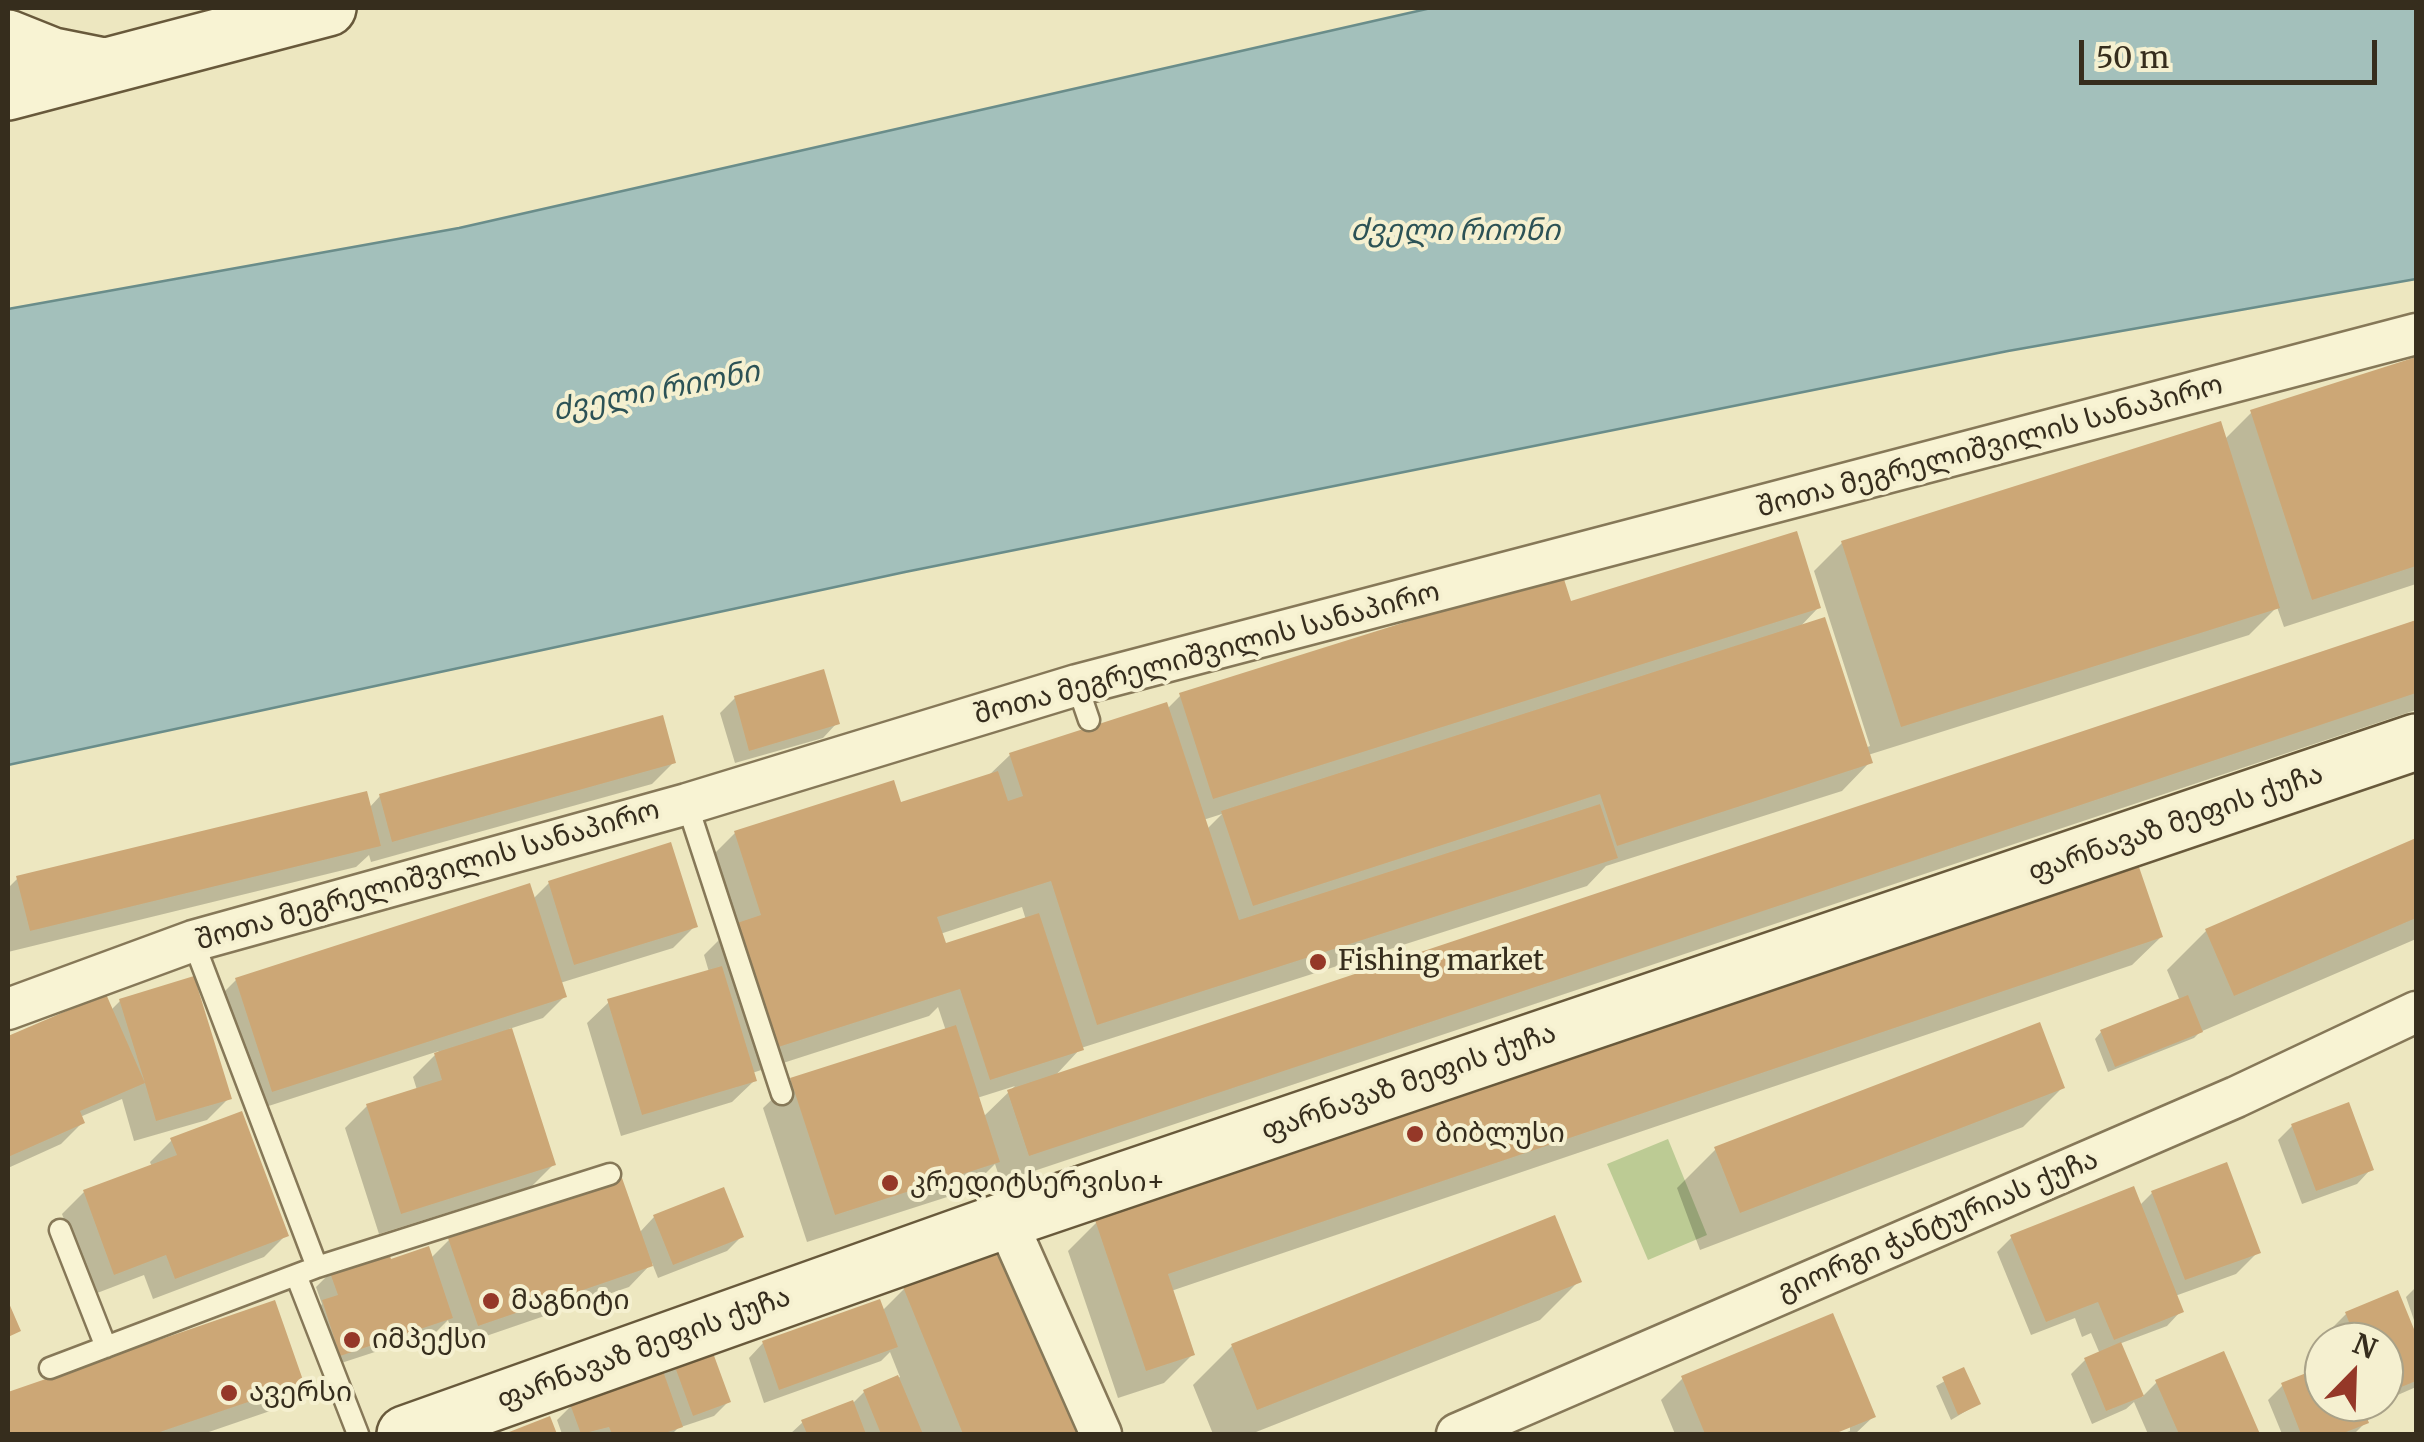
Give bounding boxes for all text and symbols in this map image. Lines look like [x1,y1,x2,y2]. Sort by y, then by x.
scale bar [2084,20,2382,82]
text: 50 m [2096,38,2169,76]
water label: ძველი რიონი [1350,214,1560,250]
water label: ძველი რიონი [550,354,762,430]
street label: შოთა მეგრელიშვილის სანაპირო [1754,369,2226,525]
street label: შოთა მეგრელიშვილის სანაპირო [971,576,1443,732]
street label: ფარნავაზ მეფის ქუჩა [2024,758,2328,890]
street label: შოთა მეგრელიშვილის სანაპირო [192,794,664,958]
place label: Fishing market [1338,945,1544,979]
marker: Fishing market [1307,951,1329,973]
street label: ფარნავაზ მეფის ქუჩა [1257,1017,1561,1149]
place label: ბიბლუსი [1435,1117,1565,1151]
marker: ბიბლუსი [1404,1123,1426,1145]
street label: გიორგი ჭანტურიას ქუჩა [1773,1143,2103,1309]
place label: კრედიტსერვისი+ [910,1166,1165,1200]
marker: კრედიტსერვისი+ [879,1172,901,1194]
street label: ფარნავაზ მეფის ქუჩა [493,1280,795,1418]
place label: მაგნიტი [511,1284,629,1318]
marker: მაგნიტი [480,1290,502,1312]
north arrow [2304,1322,2404,1422]
place label: იმპექსი [372,1323,487,1357]
text: N [2348,1325,2382,1367]
marker: იმპექსი [341,1329,363,1351]
place label: ავერსი [249,1376,352,1410]
marker: ავერსი [218,1382,240,1404]

